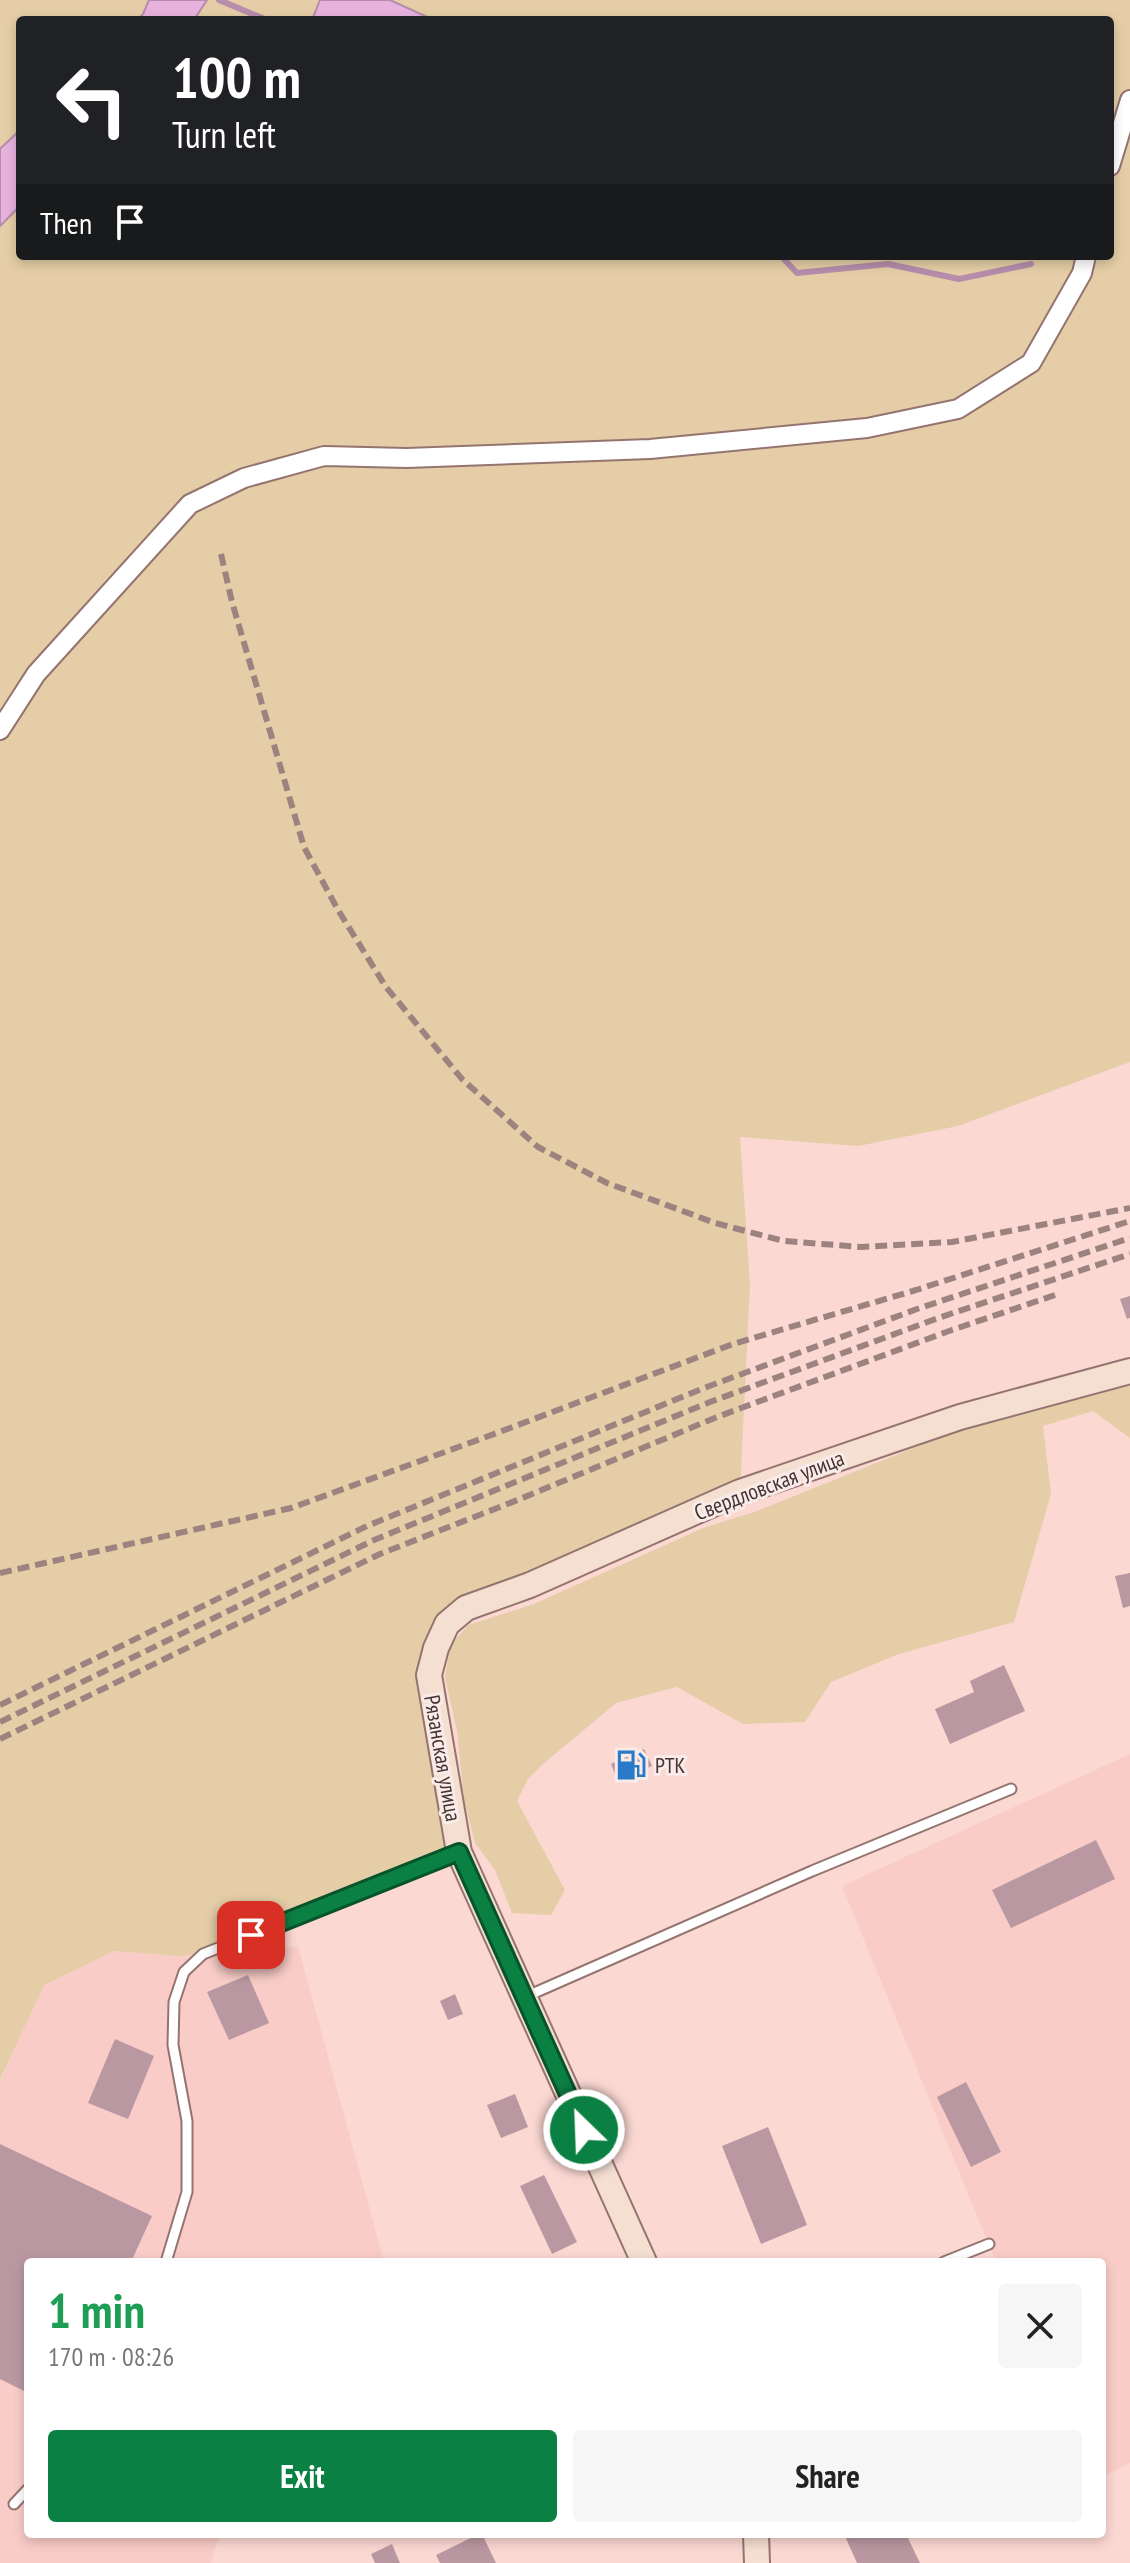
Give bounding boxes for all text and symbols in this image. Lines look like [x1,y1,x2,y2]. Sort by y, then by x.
text: 100 m [172,41,301,113]
icon: left [40,48,144,152]
text: Turn left [172,111,276,158]
icon: arrive [108,200,152,244]
text: Then [40,203,92,242]
street label: Свердловская улица [690,1444,848,1526]
street label: Рязанская улица [418,1693,468,1823]
fuel station icon: РТК [614,1748,648,1782]
place label: РТК [655,1751,685,1779]
pin [217,1901,285,1969]
icon: arrive [229,1913,273,1957]
position arrow [542,2088,626,2172]
text: 1 min [48,2279,145,2341]
button: close [998,2284,1082,2368]
text: 170 m · 08:26 [48,2340,174,2373]
button: Exit [48,2430,557,2522]
button: Share [573,2430,1082,2522]

